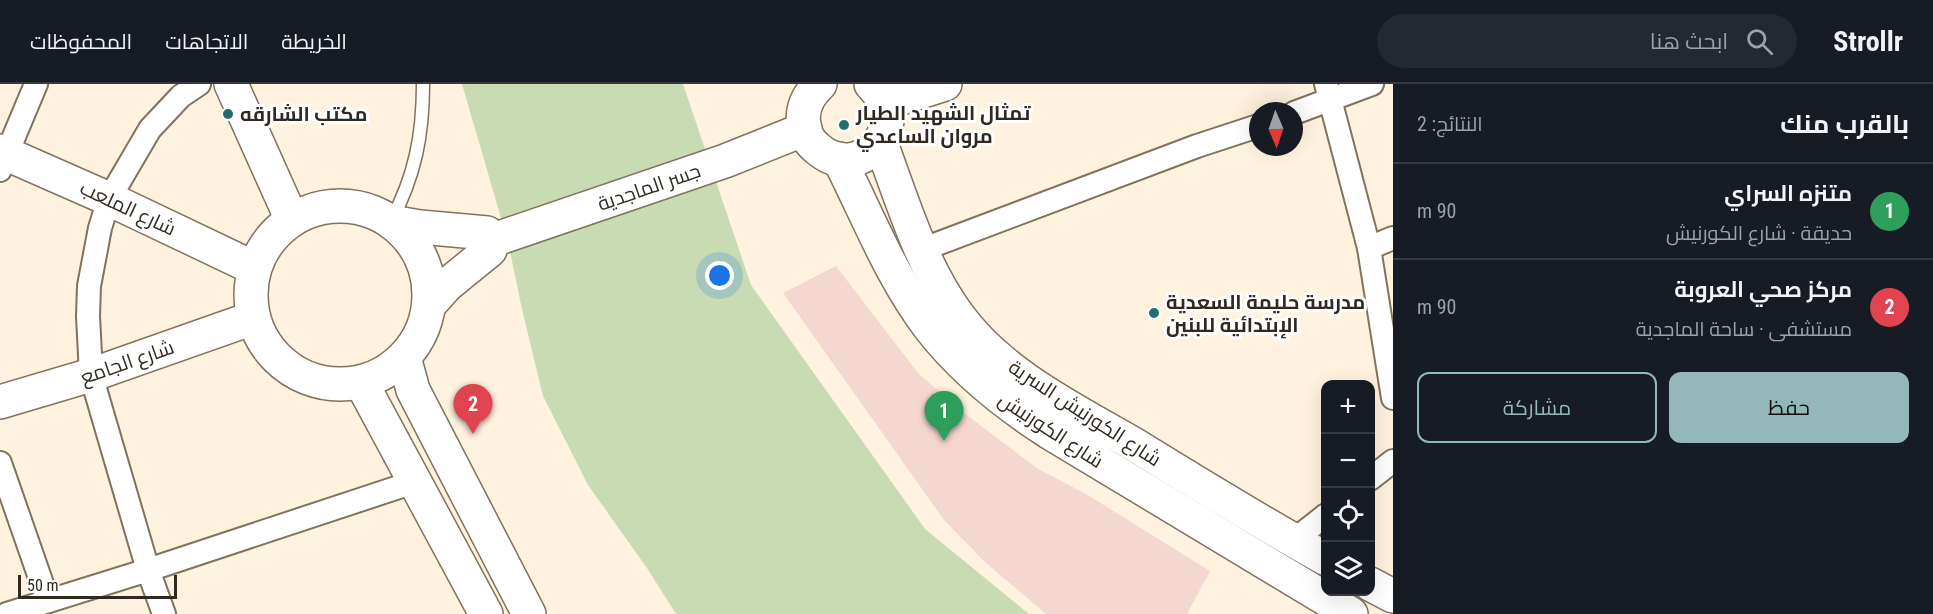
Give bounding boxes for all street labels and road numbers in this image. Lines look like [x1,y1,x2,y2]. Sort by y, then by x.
street label: جسر الماجدية [594,158,704,216]
street label: شارع الملعب [75,175,180,242]
street label: شارع الجامع [77,335,178,391]
street label: شارع الكورنيش السرية [1004,355,1166,471]
street label: شارع الكورنيش [994,387,1108,473]

